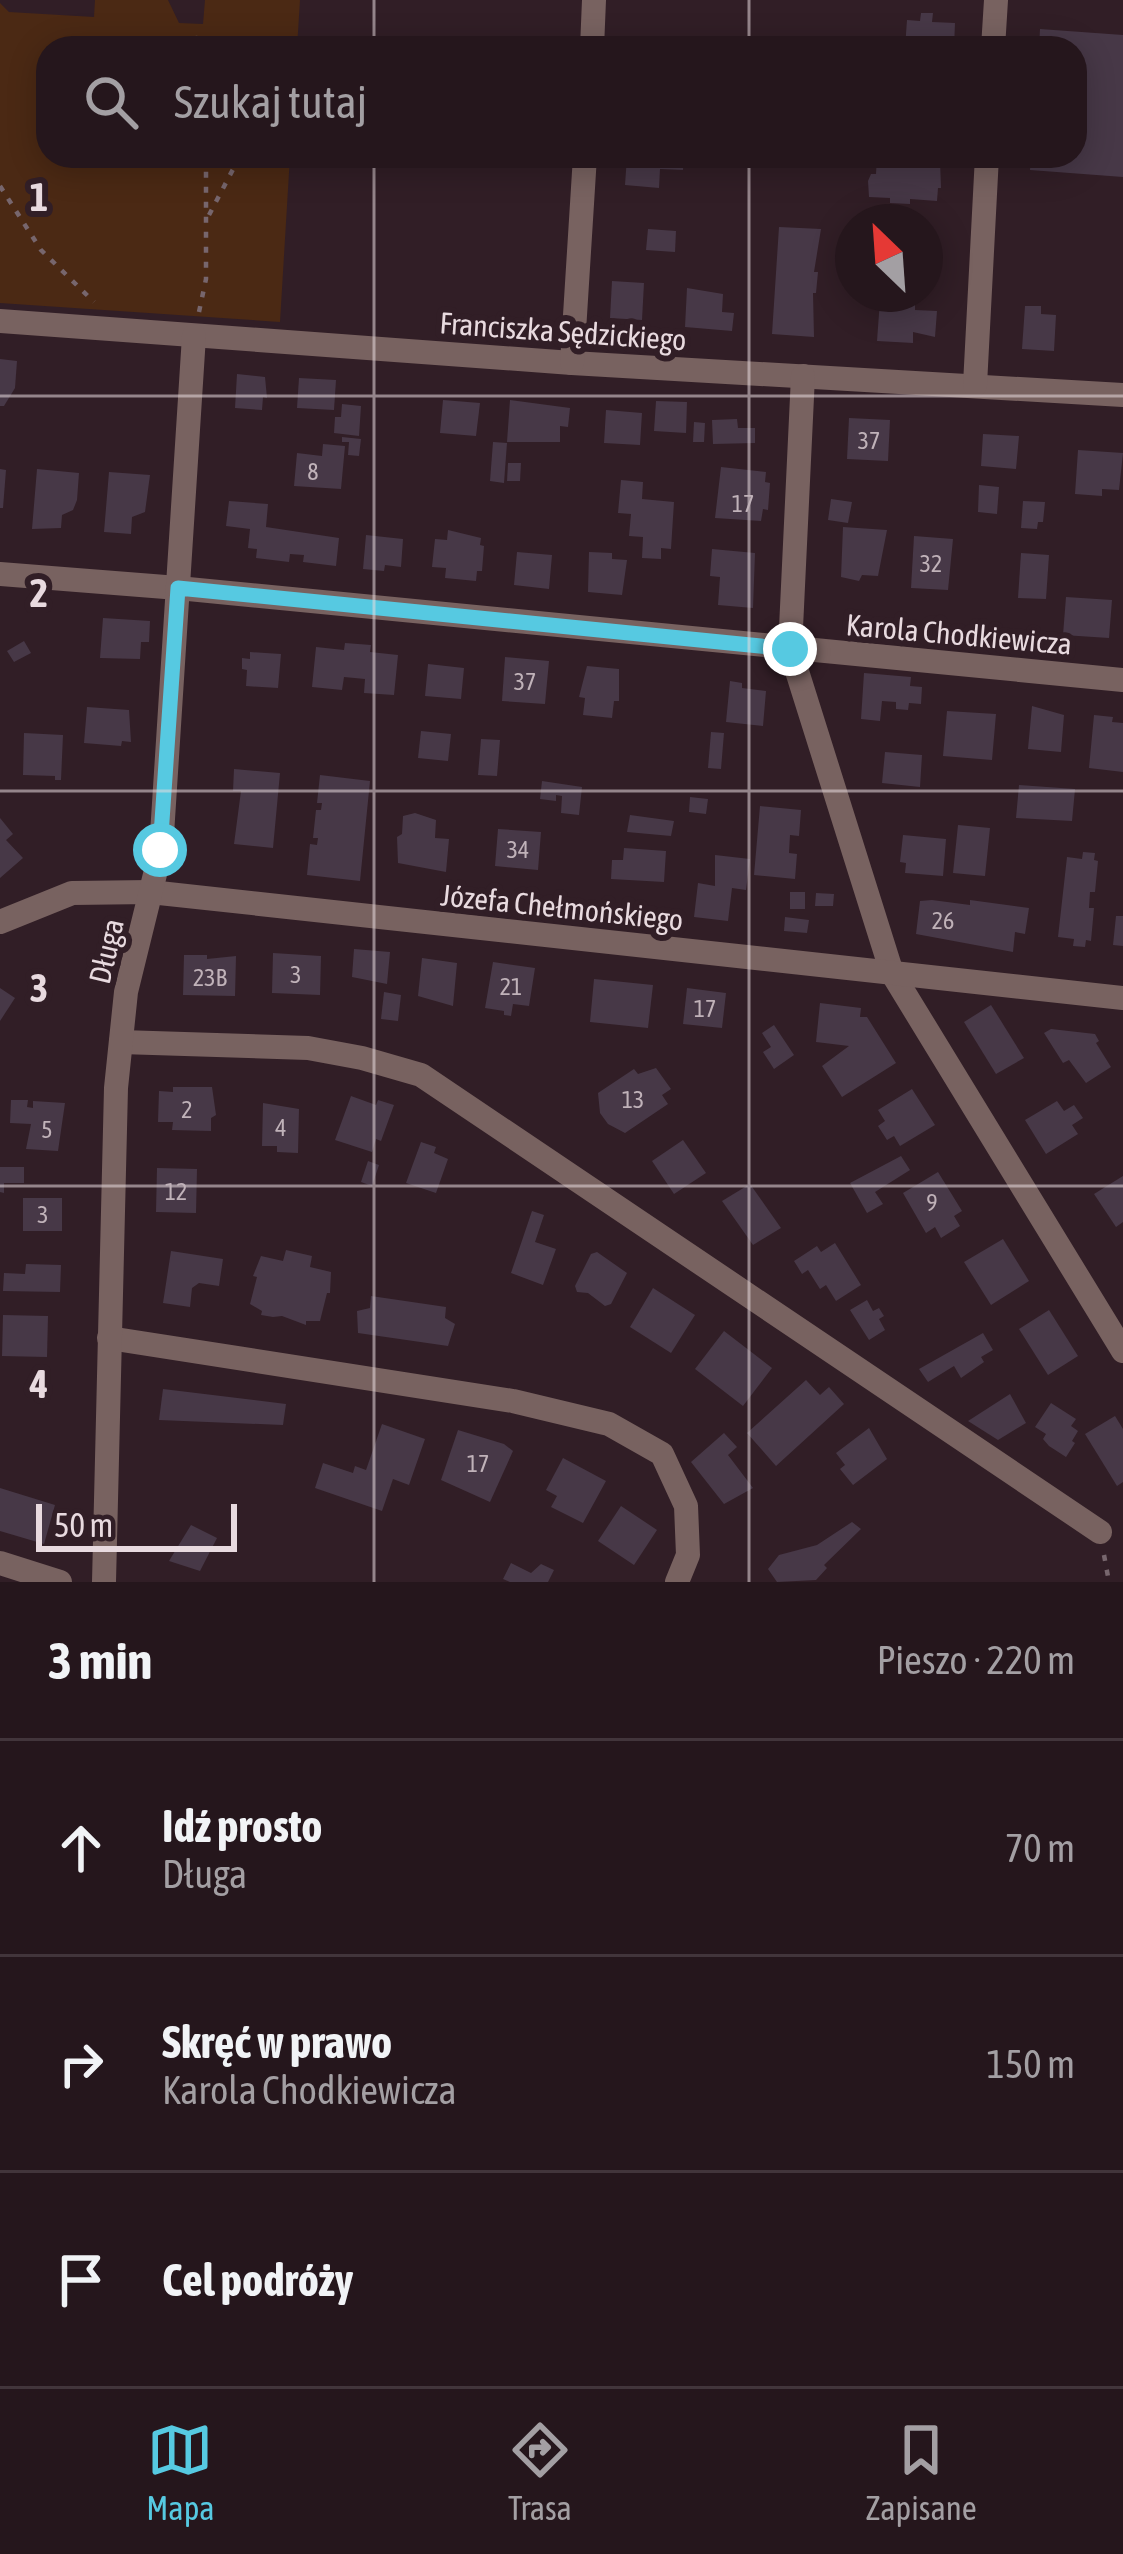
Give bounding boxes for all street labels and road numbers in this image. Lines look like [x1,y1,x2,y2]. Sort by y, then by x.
street label: Franciszka Sędzickiego [439,305,687,357]
street label: Karola Chodkiewicza [845,607,1073,661]
street label: Józefa Chełmońskiego [439,877,685,937]
street label: Długa [82,915,130,987]

